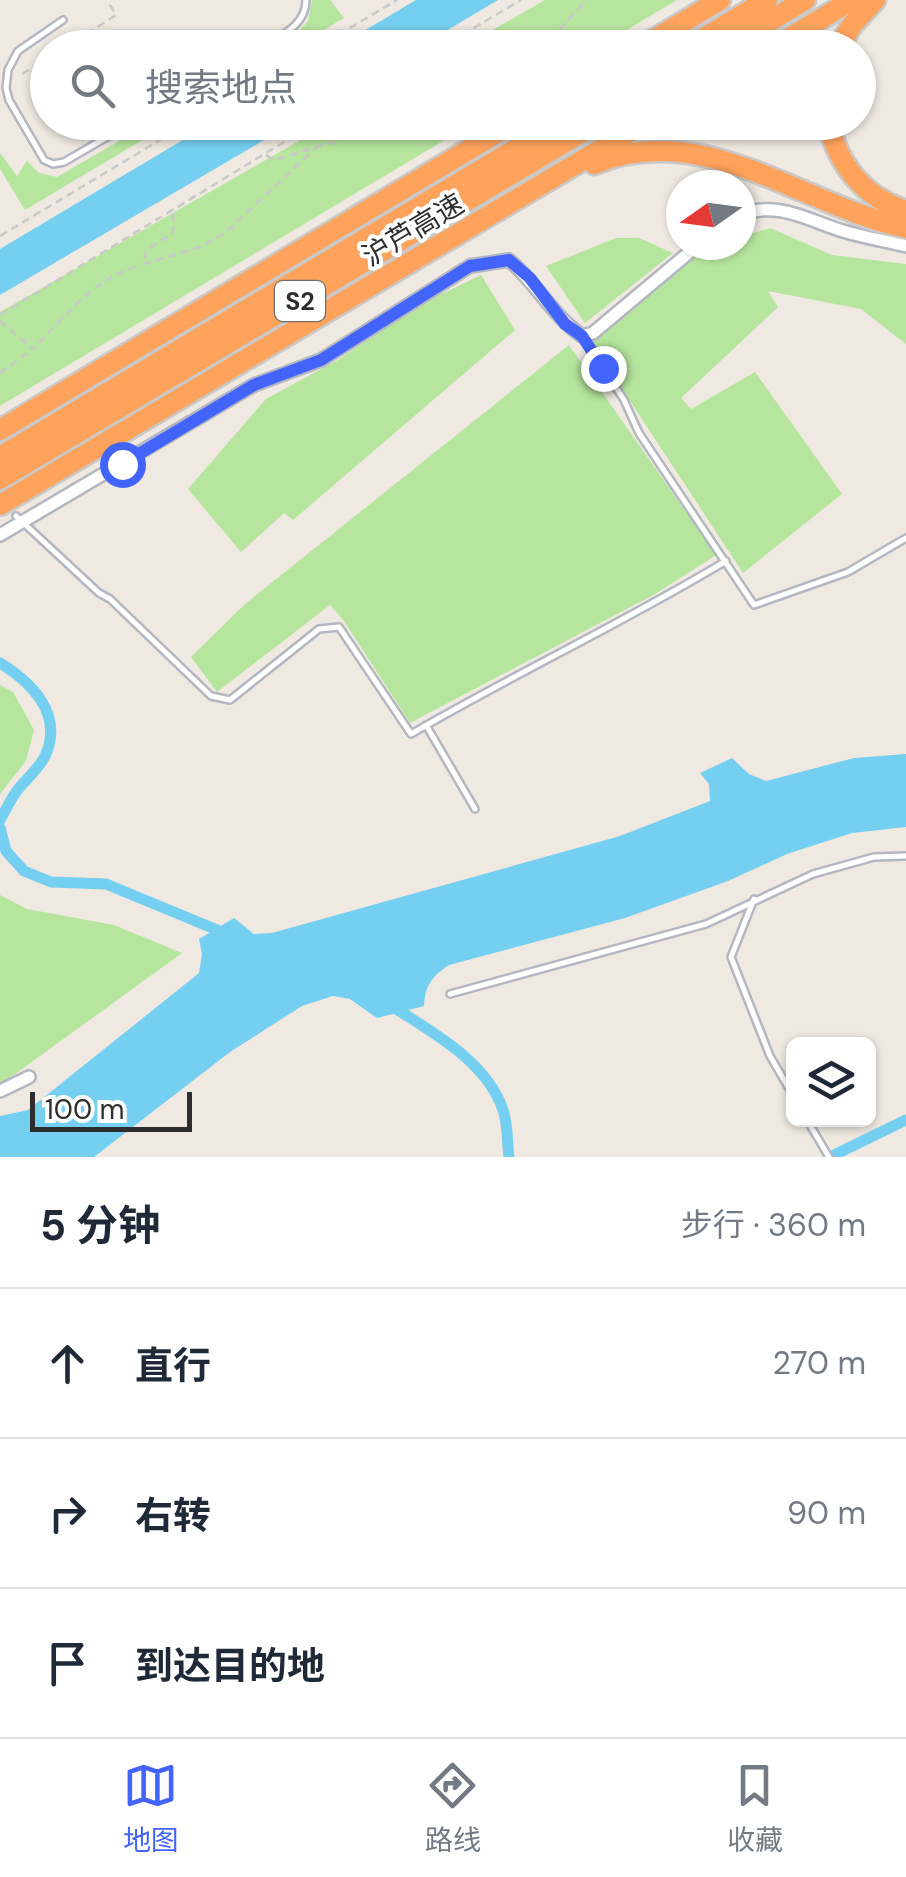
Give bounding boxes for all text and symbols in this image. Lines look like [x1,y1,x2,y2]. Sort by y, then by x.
search box [30,30,876,140]
icon: search [65,58,120,113]
text: 搜索地点 [145,63,297,113]
north arrow [666,170,756,260]
street label: 沪芦高速 [355,185,471,275]
road number: S2 [275,281,325,321]
route end [581,346,627,392]
route start [100,442,146,488]
map controls [786,1037,876,1127]
button: layers [786,1037,876,1127]
scale bar [30,1087,192,1132]
text: 100 m [45,1091,124,1128]
text: 5 分钟 [40,1198,160,1253]
text: 步行 · 360 m [681,1204,866,1246]
icon: ahead [40,1336,95,1391]
text: 直行 [135,1341,211,1391]
text: 270 m [773,1342,866,1384]
icon: right [40,1486,95,1541]
text: 右转 [135,1491,211,1541]
text: 90 m [787,1492,866,1534]
icon: arrive [40,1636,95,1691]
text: 到达目的地 [135,1641,325,1691]
tab: 地图 [123,1758,179,1859]
tab: 路线 [425,1758,481,1859]
tab: 收藏 [727,1758,783,1859]

